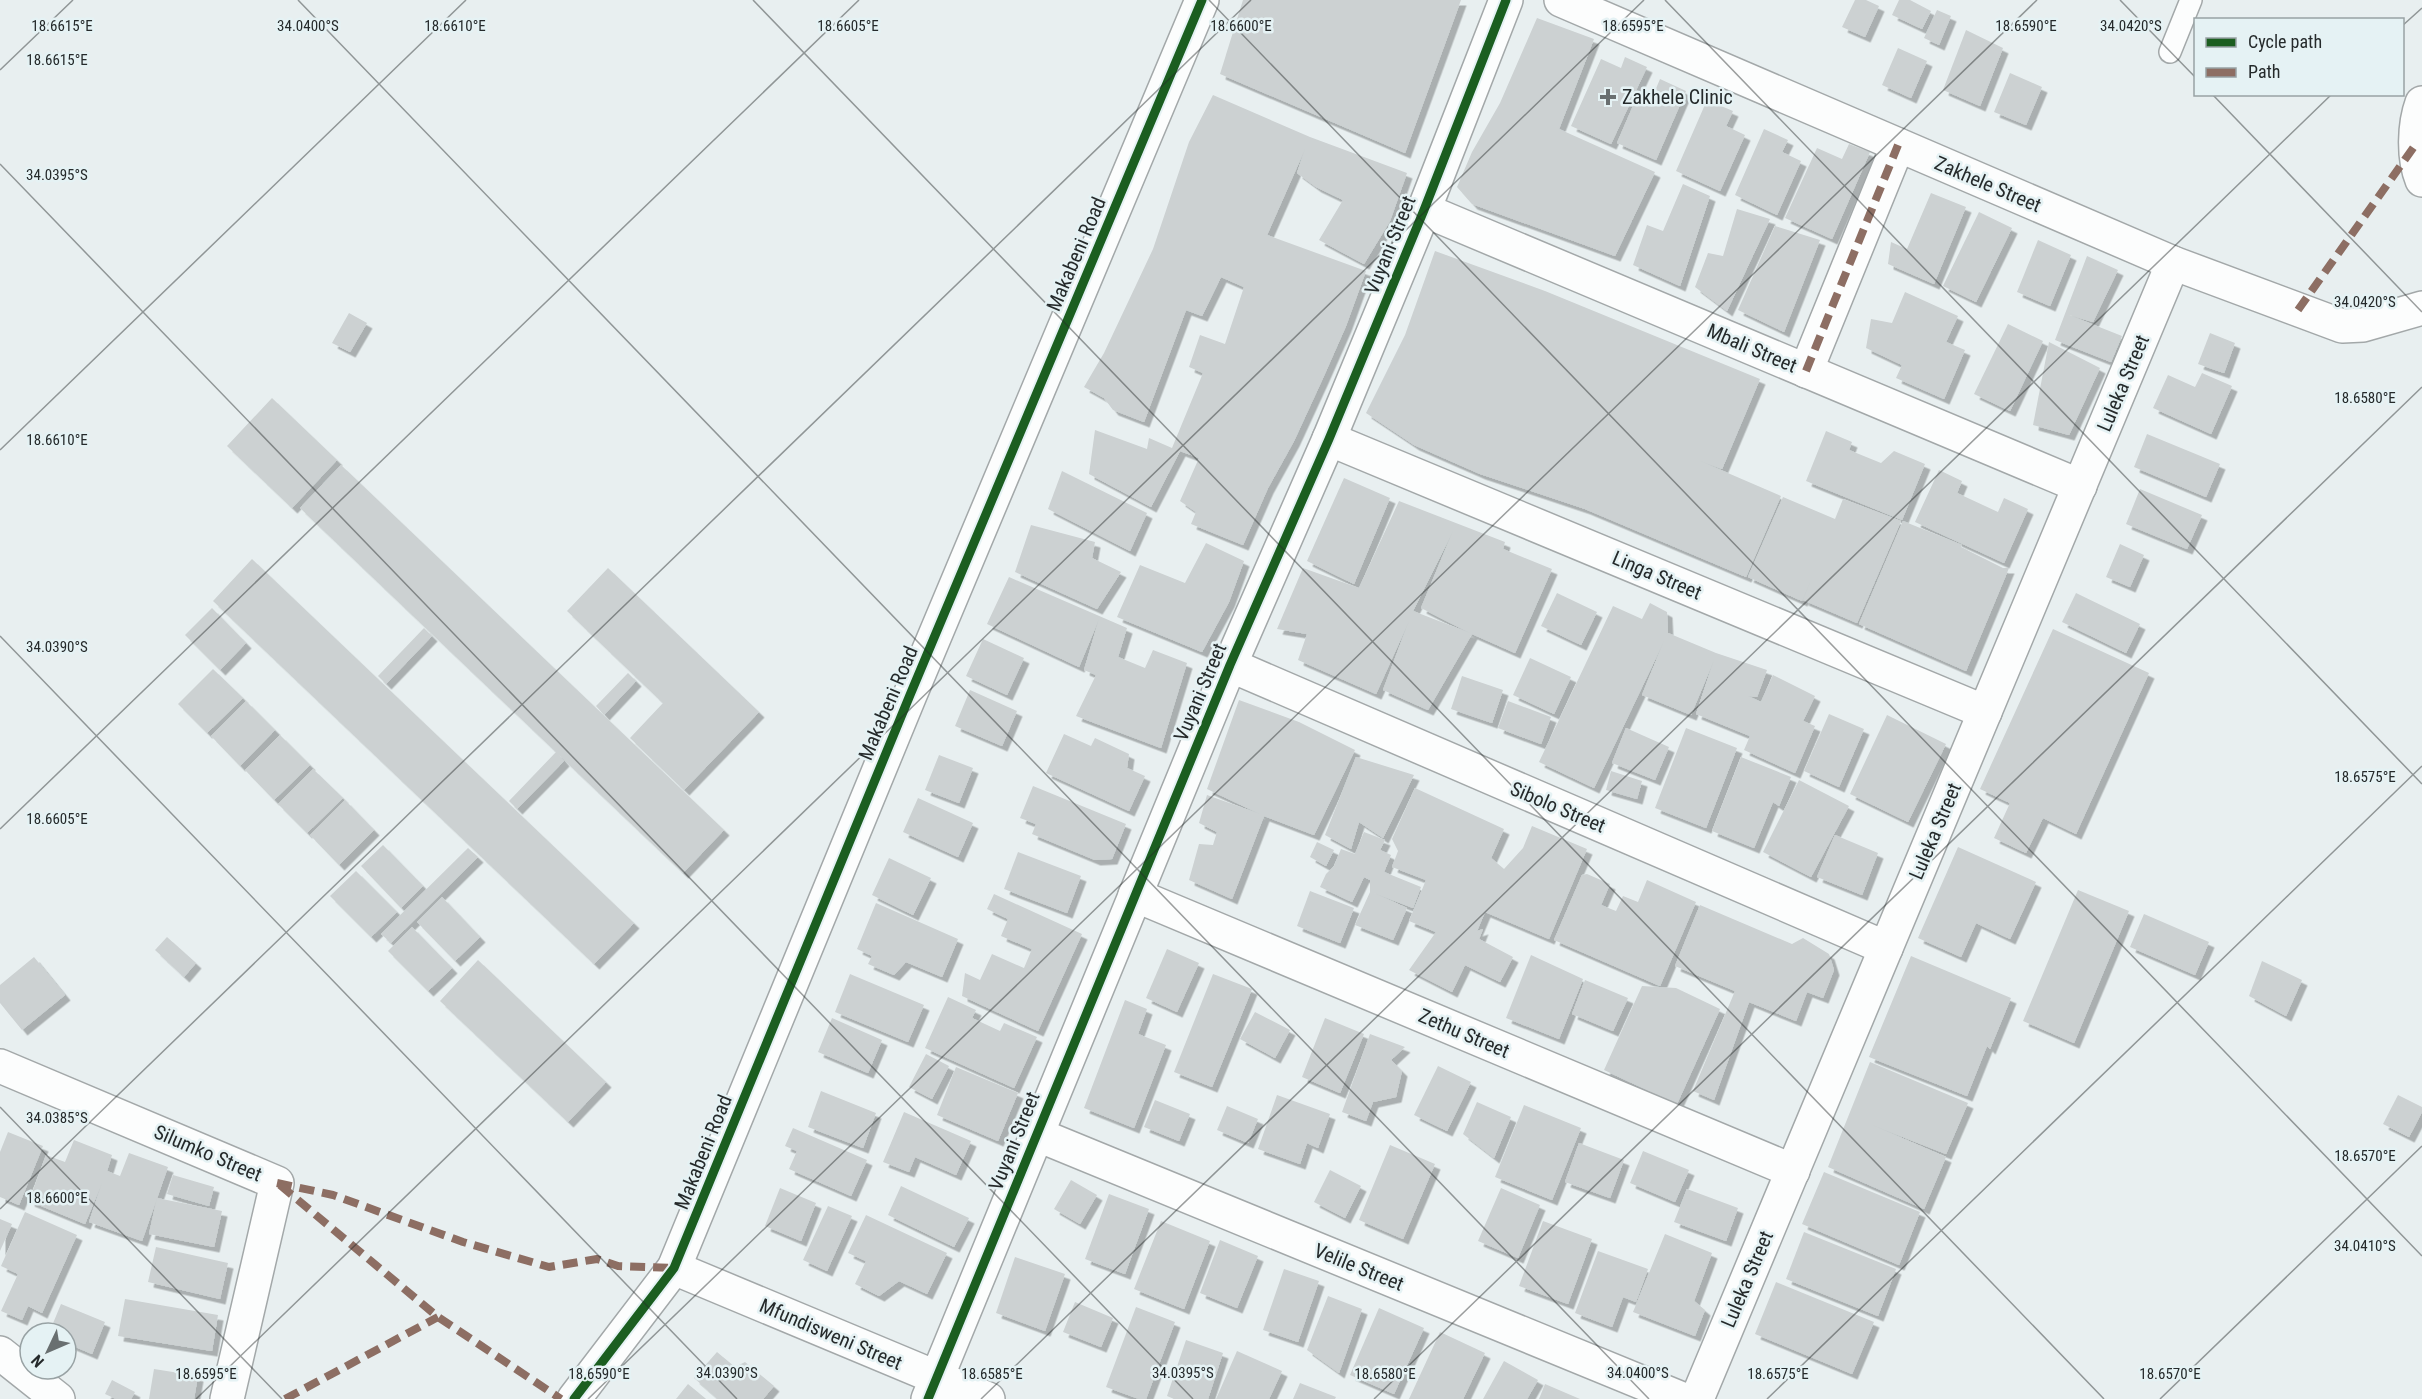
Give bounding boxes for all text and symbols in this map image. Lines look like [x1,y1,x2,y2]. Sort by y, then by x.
text: 18.6615°E [31,17,93,35]
text: 34.0400°S [277,17,339,35]
text: 18.6610°E [424,17,486,35]
text: 18.6605°E [817,17,879,35]
text: 18.6600°E [1210,17,1272,35]
text: 18.6595°E [1602,17,1664,35]
text: 18.6590°E [1995,17,2057,35]
text: 34.0420°S [2100,17,2162,35]
legend [2194,18,2404,96]
text: Cycle path [2248,31,2322,52]
text: 18.6615°E [26,51,88,69]
text: Path [2248,61,2281,82]
place label: Zakhele Clinic [1622,85,1733,109]
marker: Zakhele Clinic [1599,88,1617,106]
street label: Zakhele Street [1931,151,2045,217]
text: 34.0395°S [26,166,88,184]
street label: Vuyani Street [1359,192,1421,298]
street label: Makabeni Road [1041,193,1111,315]
text: 34.0420°S [2334,293,2396,311]
street label: Mbali Street [1704,318,1801,378]
street label: Luleka Street [2092,331,2154,435]
text: 18.6580°E [2334,389,2396,407]
text: 18.6610°E [26,431,88,449]
street label: Linga Street [1609,545,1705,605]
text: 34.0390°S [26,638,88,656]
street label: Vuyani Street [1169,639,1231,745]
street label: Makabeni Road [853,642,923,764]
text: 18.6575°E [2334,768,2396,786]
street label: Sibolo Street [1507,776,1609,838]
street label: Luleka Street [1904,779,1966,883]
text: 18.6605°E [26,810,88,828]
street label: Zethu Street [1415,1003,1513,1063]
street label: Vuyani Street [983,1088,1045,1194]
street label: Makabeni Road [669,1091,737,1213]
text: 34.0385°S [26,1109,88,1127]
street label: Silumko Street [150,1120,266,1187]
text: 18.6570°E [2334,1147,2396,1165]
text: 18.6600°E [26,1189,88,1207]
street label: Luleka Street [1716,1227,1778,1331]
text: 34.0410°S [2334,1237,2396,1255]
street label: Velile Street [1311,1238,1407,1296]
street label: Mfundisweni Street [756,1293,906,1375]
north arrow [18,1321,78,1381]
text: N [27,1351,48,1371]
text: 34.0390°S [696,1364,758,1382]
text: 34.0395°S [1152,1364,1214,1382]
text: 34.0400°S [1607,1364,1669,1382]
text: 18.6595°E [175,1365,237,1383]
text: 18.6590°E [568,1365,630,1383]
text: 18.6585°E [961,1365,1023,1383]
text: 18.6580°E [1354,1365,1416,1383]
text: 18.6575°E [1747,1365,1809,1383]
text: 18.6570°E [2139,1365,2201,1383]

